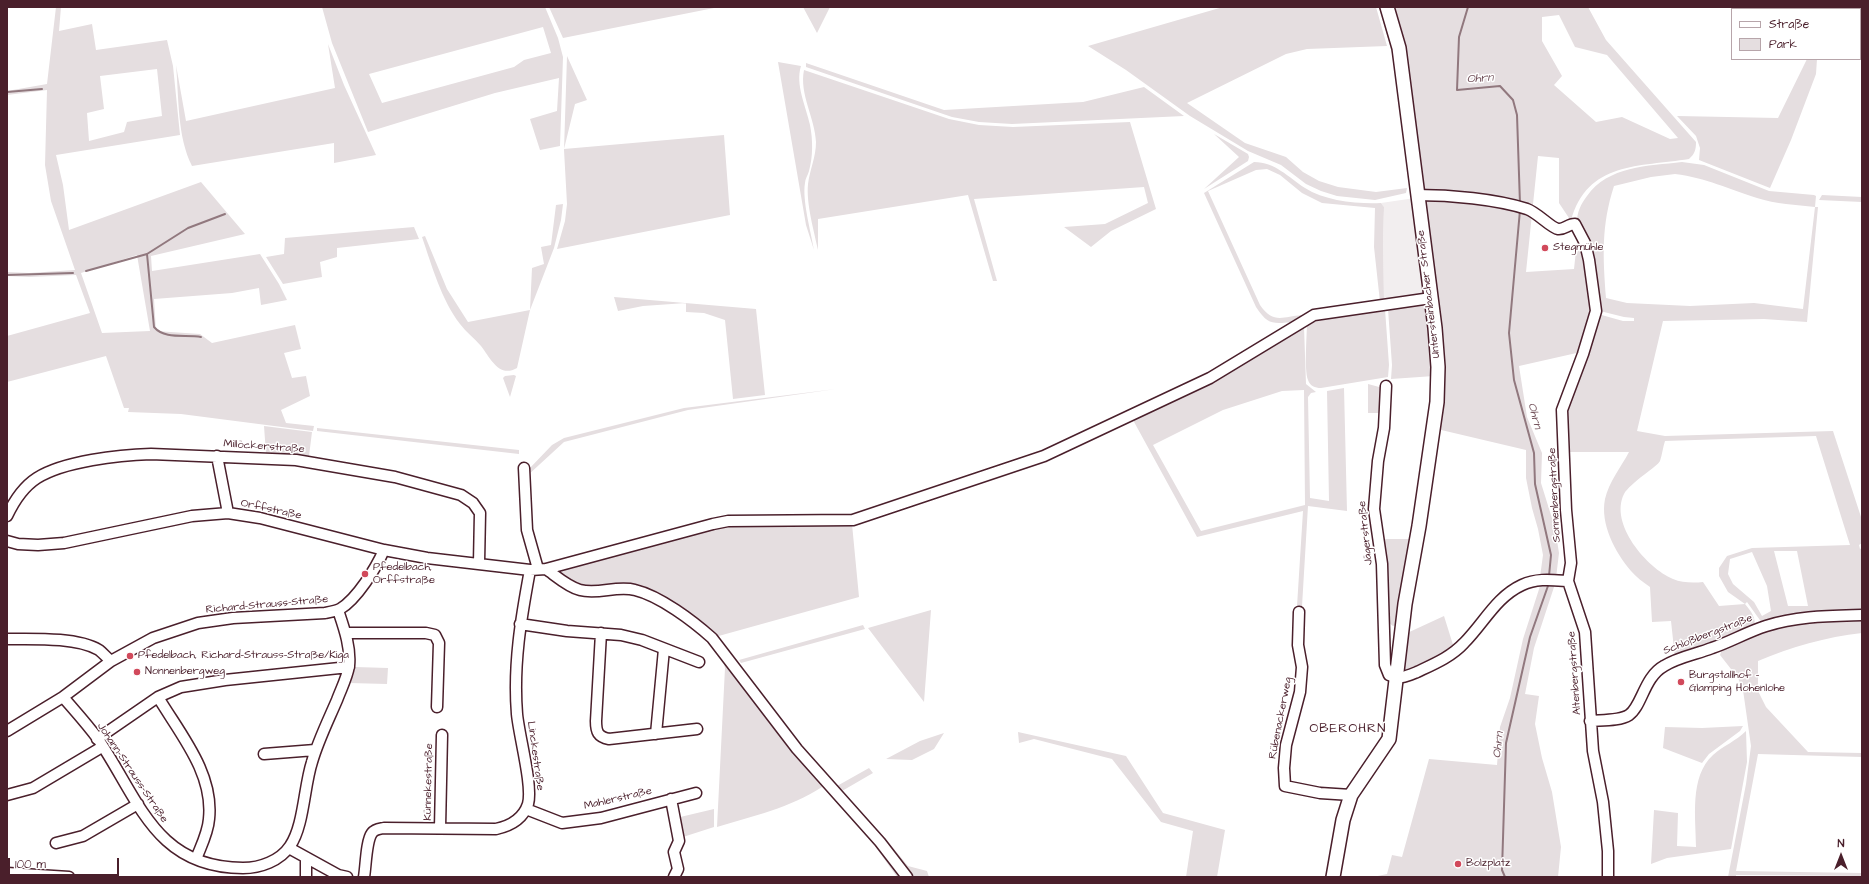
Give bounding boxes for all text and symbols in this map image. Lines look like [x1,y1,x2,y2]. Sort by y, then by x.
legend [1731,8,1861,60]
text: Straße [1769,16,1809,33]
text: Park [1769,36,1797,53]
water label: Ohrn [1466,71,1494,87]
street label: Untersteinbacher Straße [1415,229,1443,359]
place label: Stegmühle [1553,241,1603,255]
marker: Stegmühle [1540,243,1550,253]
water label: Ohrn [1524,401,1544,431]
street label: Millöckerstraße [223,438,305,456]
street label: Sonnenbergstraße [1546,447,1564,543]
street label: Orffstraße [239,497,303,523]
street label: Jägerstraße [1356,500,1376,566]
place label: Pfedelbach, Orffstraße [373,561,435,587]
marker: Pfedelbach, Orffstraße [360,569,370,579]
street label: Richard-Strauss-Straße [205,593,329,617]
street label: Schloßbergstraße [1662,612,1754,658]
street label: Altenbergstraße [1565,631,1585,715]
place label: Pfedelbach, Richard-Strauss-Straße/Kiga [138,649,349,663]
marker: Pfedelbach, Richard-Strauss-Straße/Kiga [125,651,135,661]
place label: Nonnenbergweg [145,665,225,679]
marker: Nonnenbergweg [132,667,142,677]
place label: Burgstallhof - Glamping Hohenlohe [1689,669,1785,695]
street label: Rübenackerweg [1267,676,1295,760]
marker: Burgstallhof - Glamping Hohenlohe [1676,677,1686,687]
street label: Linckestraße [524,720,546,792]
street label: Johann-Strauss-Straße [94,721,170,825]
district label: OBEROHRN [1310,721,1386,737]
water label: Ohrn [1490,731,1508,759]
street label: Künnekestraße [422,743,436,821]
street label: Mahlerstraße [583,785,653,813]
north arrow [1821,836,1861,876]
text: N [1838,836,1844,851]
scale bar [10,850,121,876]
text: 100 m [15,856,46,873]
place label: Bolzplatz [1466,857,1511,871]
marker: Bolzplatz [1453,859,1463,869]

